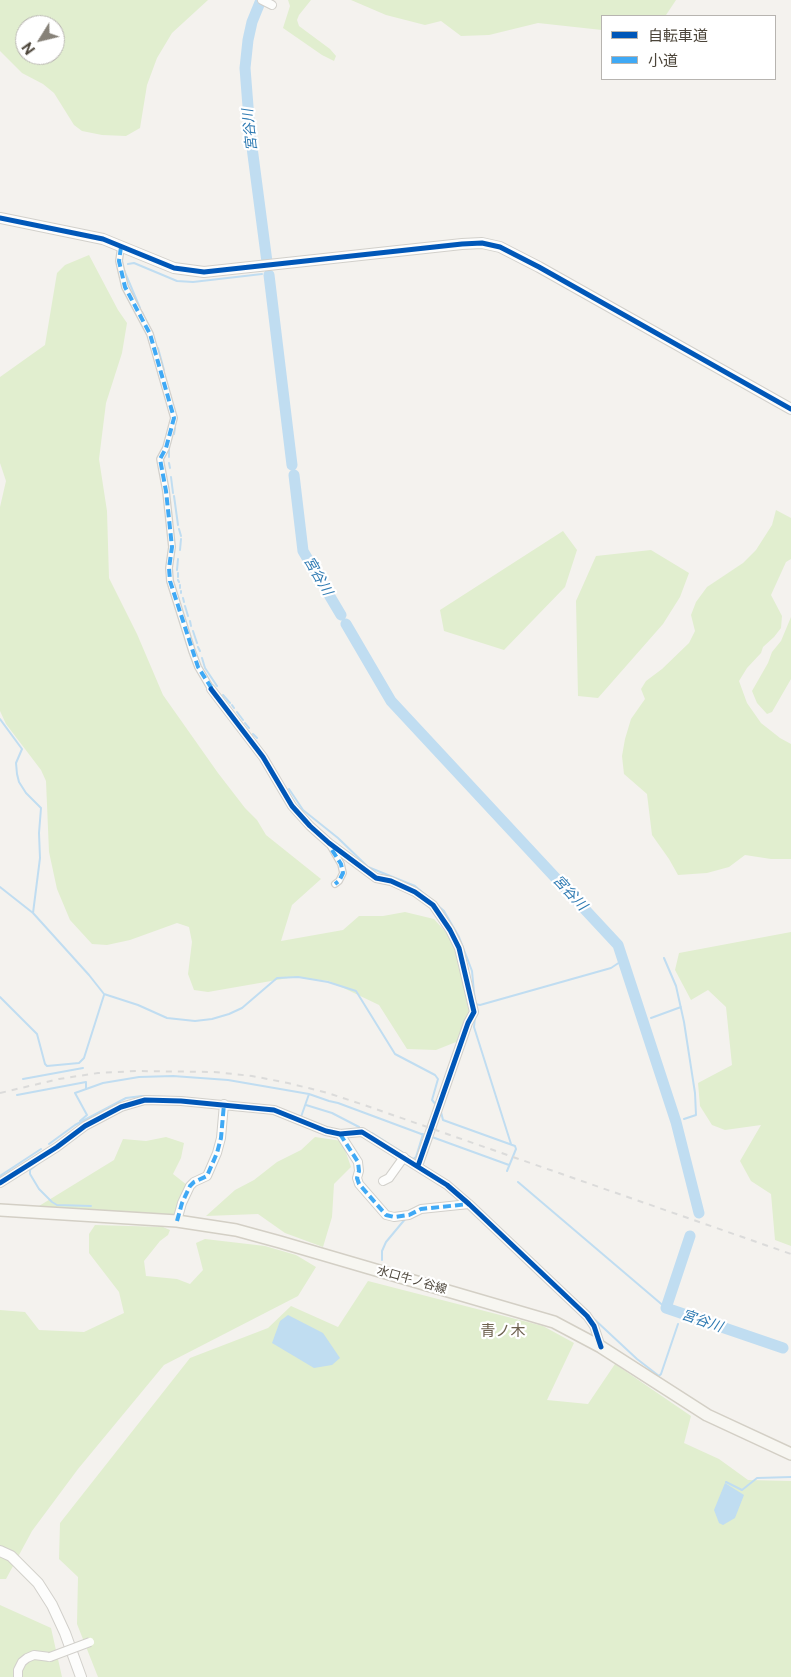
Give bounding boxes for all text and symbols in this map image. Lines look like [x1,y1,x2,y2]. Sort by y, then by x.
north arrow [15,15,65,65]
legend [601,15,776,80]
text: 自転車道 [648,27,708,44]
text: N [19,39,38,57]
text: 小道 [648,52,678,69]
water label: 宮谷川 [239,108,261,152]
water label: 宮谷川 [300,554,336,598]
water label: 宮谷川 [550,872,590,914]
street label: 水口牛ノ谷線 [375,1263,449,1297]
water label: 宮谷川 [679,1306,725,1336]
district label: 青ノ木 [481,1322,525,1340]

